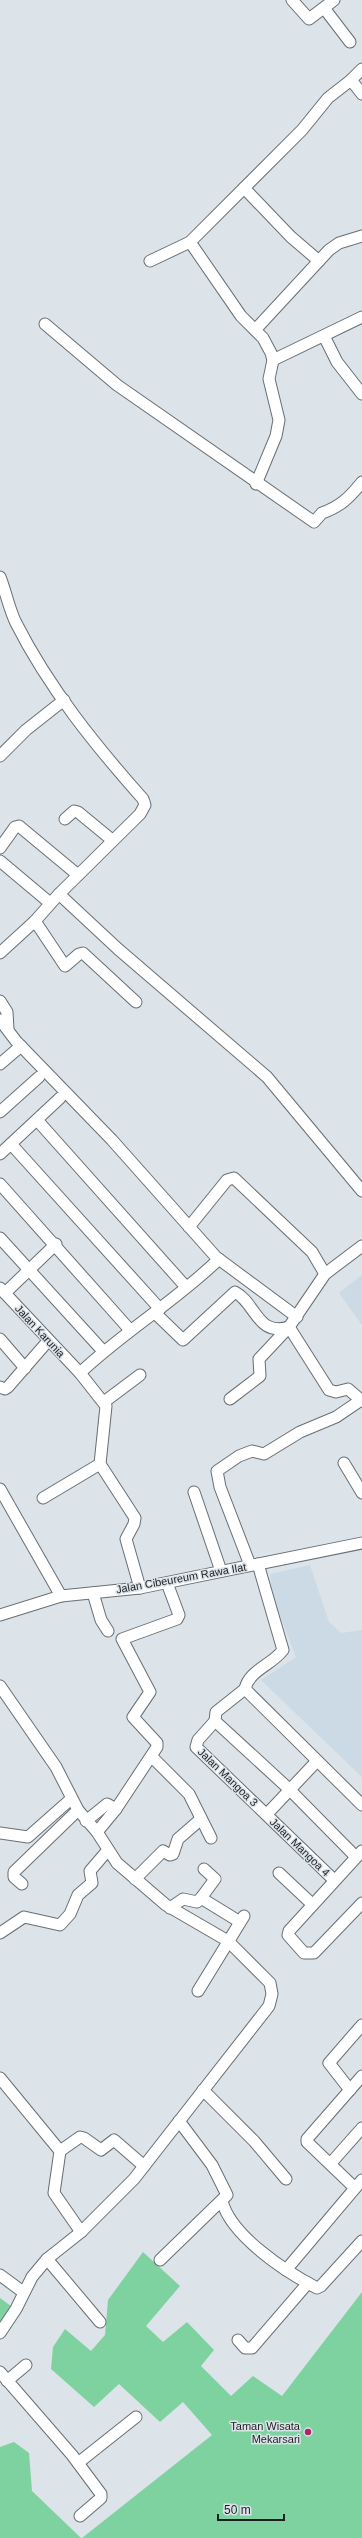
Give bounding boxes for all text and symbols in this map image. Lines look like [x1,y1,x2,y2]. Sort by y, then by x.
street label: Jalan Karunia [13,1302,68,1360]
street label: Jalan Cibeureum Rawa Ilat [115,1561,247,1595]
street label: Jalan Mangoa 3 [196,1745,260,1809]
street label: Jalan Mangoa 4 [268,1815,332,1879]
place label: Taman Wisata Mekarsari [230,2420,301,2445]
marker: Taman Wisata Mekarsari [303,2427,313,2437]
scale bar [218,2496,284,2522]
text: 50 m [224,2503,251,2517]

